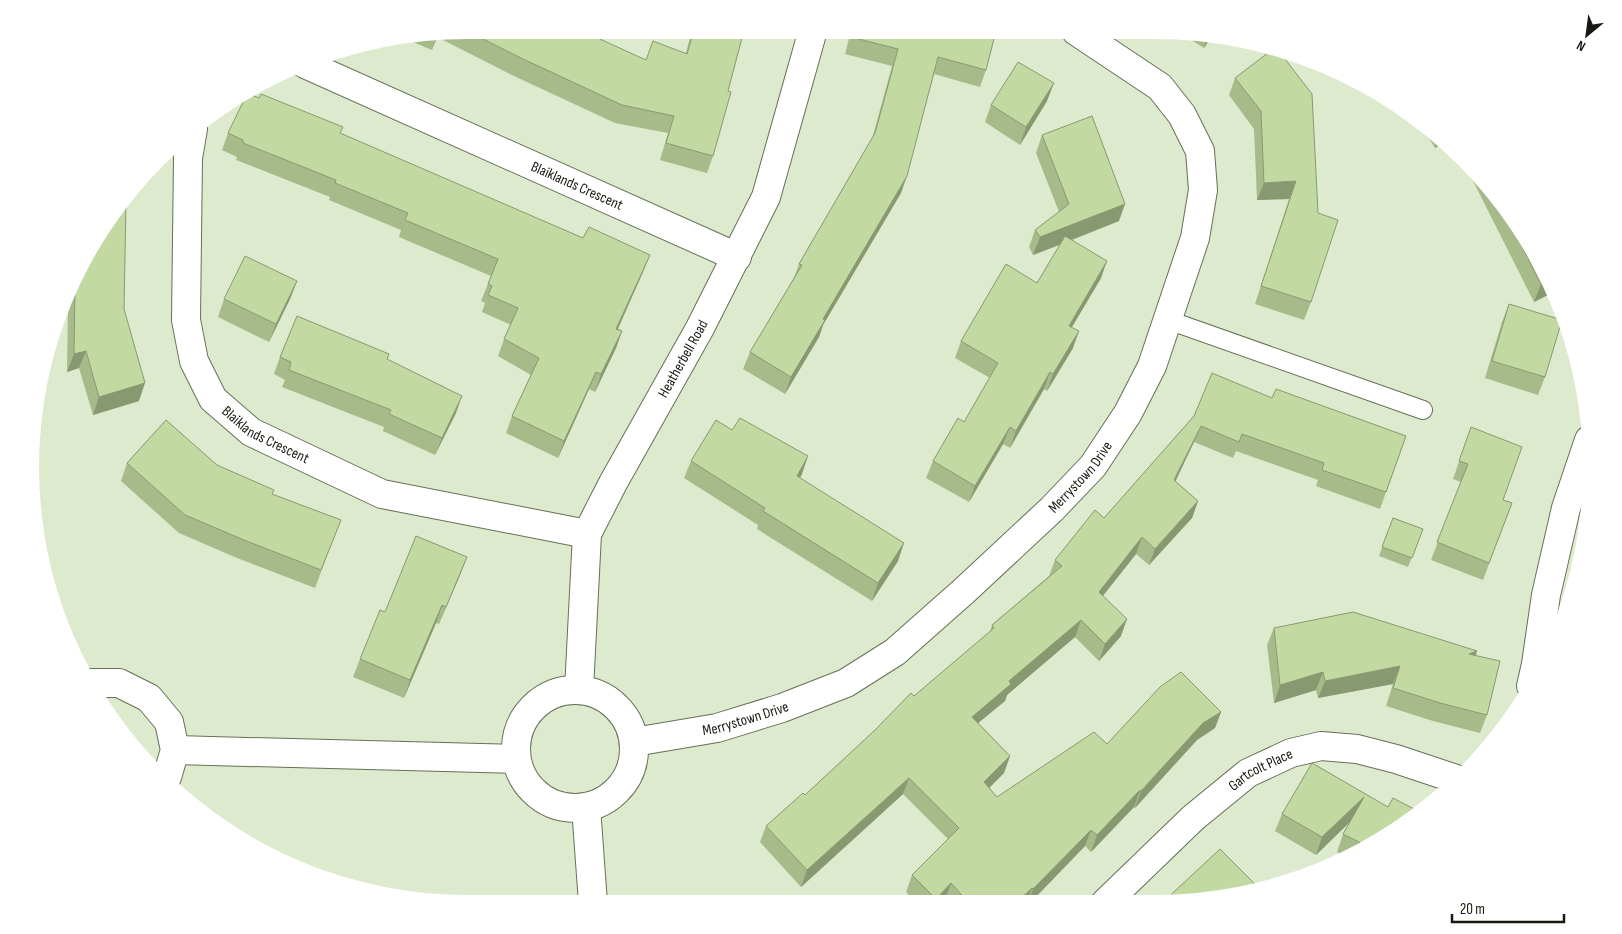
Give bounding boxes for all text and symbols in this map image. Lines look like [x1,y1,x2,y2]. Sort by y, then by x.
north arrow [1562,10,1612,60]
text: N [1574,37,1588,55]
street label: Blaiklands Crescent [528,157,626,215]
street label: Heatherbell Road [653,317,712,401]
street label: Blaiklands Crescent [218,402,313,468]
street label: Merrystown Drive [1044,438,1116,517]
street label: Merrystown Drive [701,697,791,740]
street label: Gartcolt Place [1224,744,1296,795]
scale bar [1452,892,1564,924]
text: 20 m [1460,900,1485,919]

